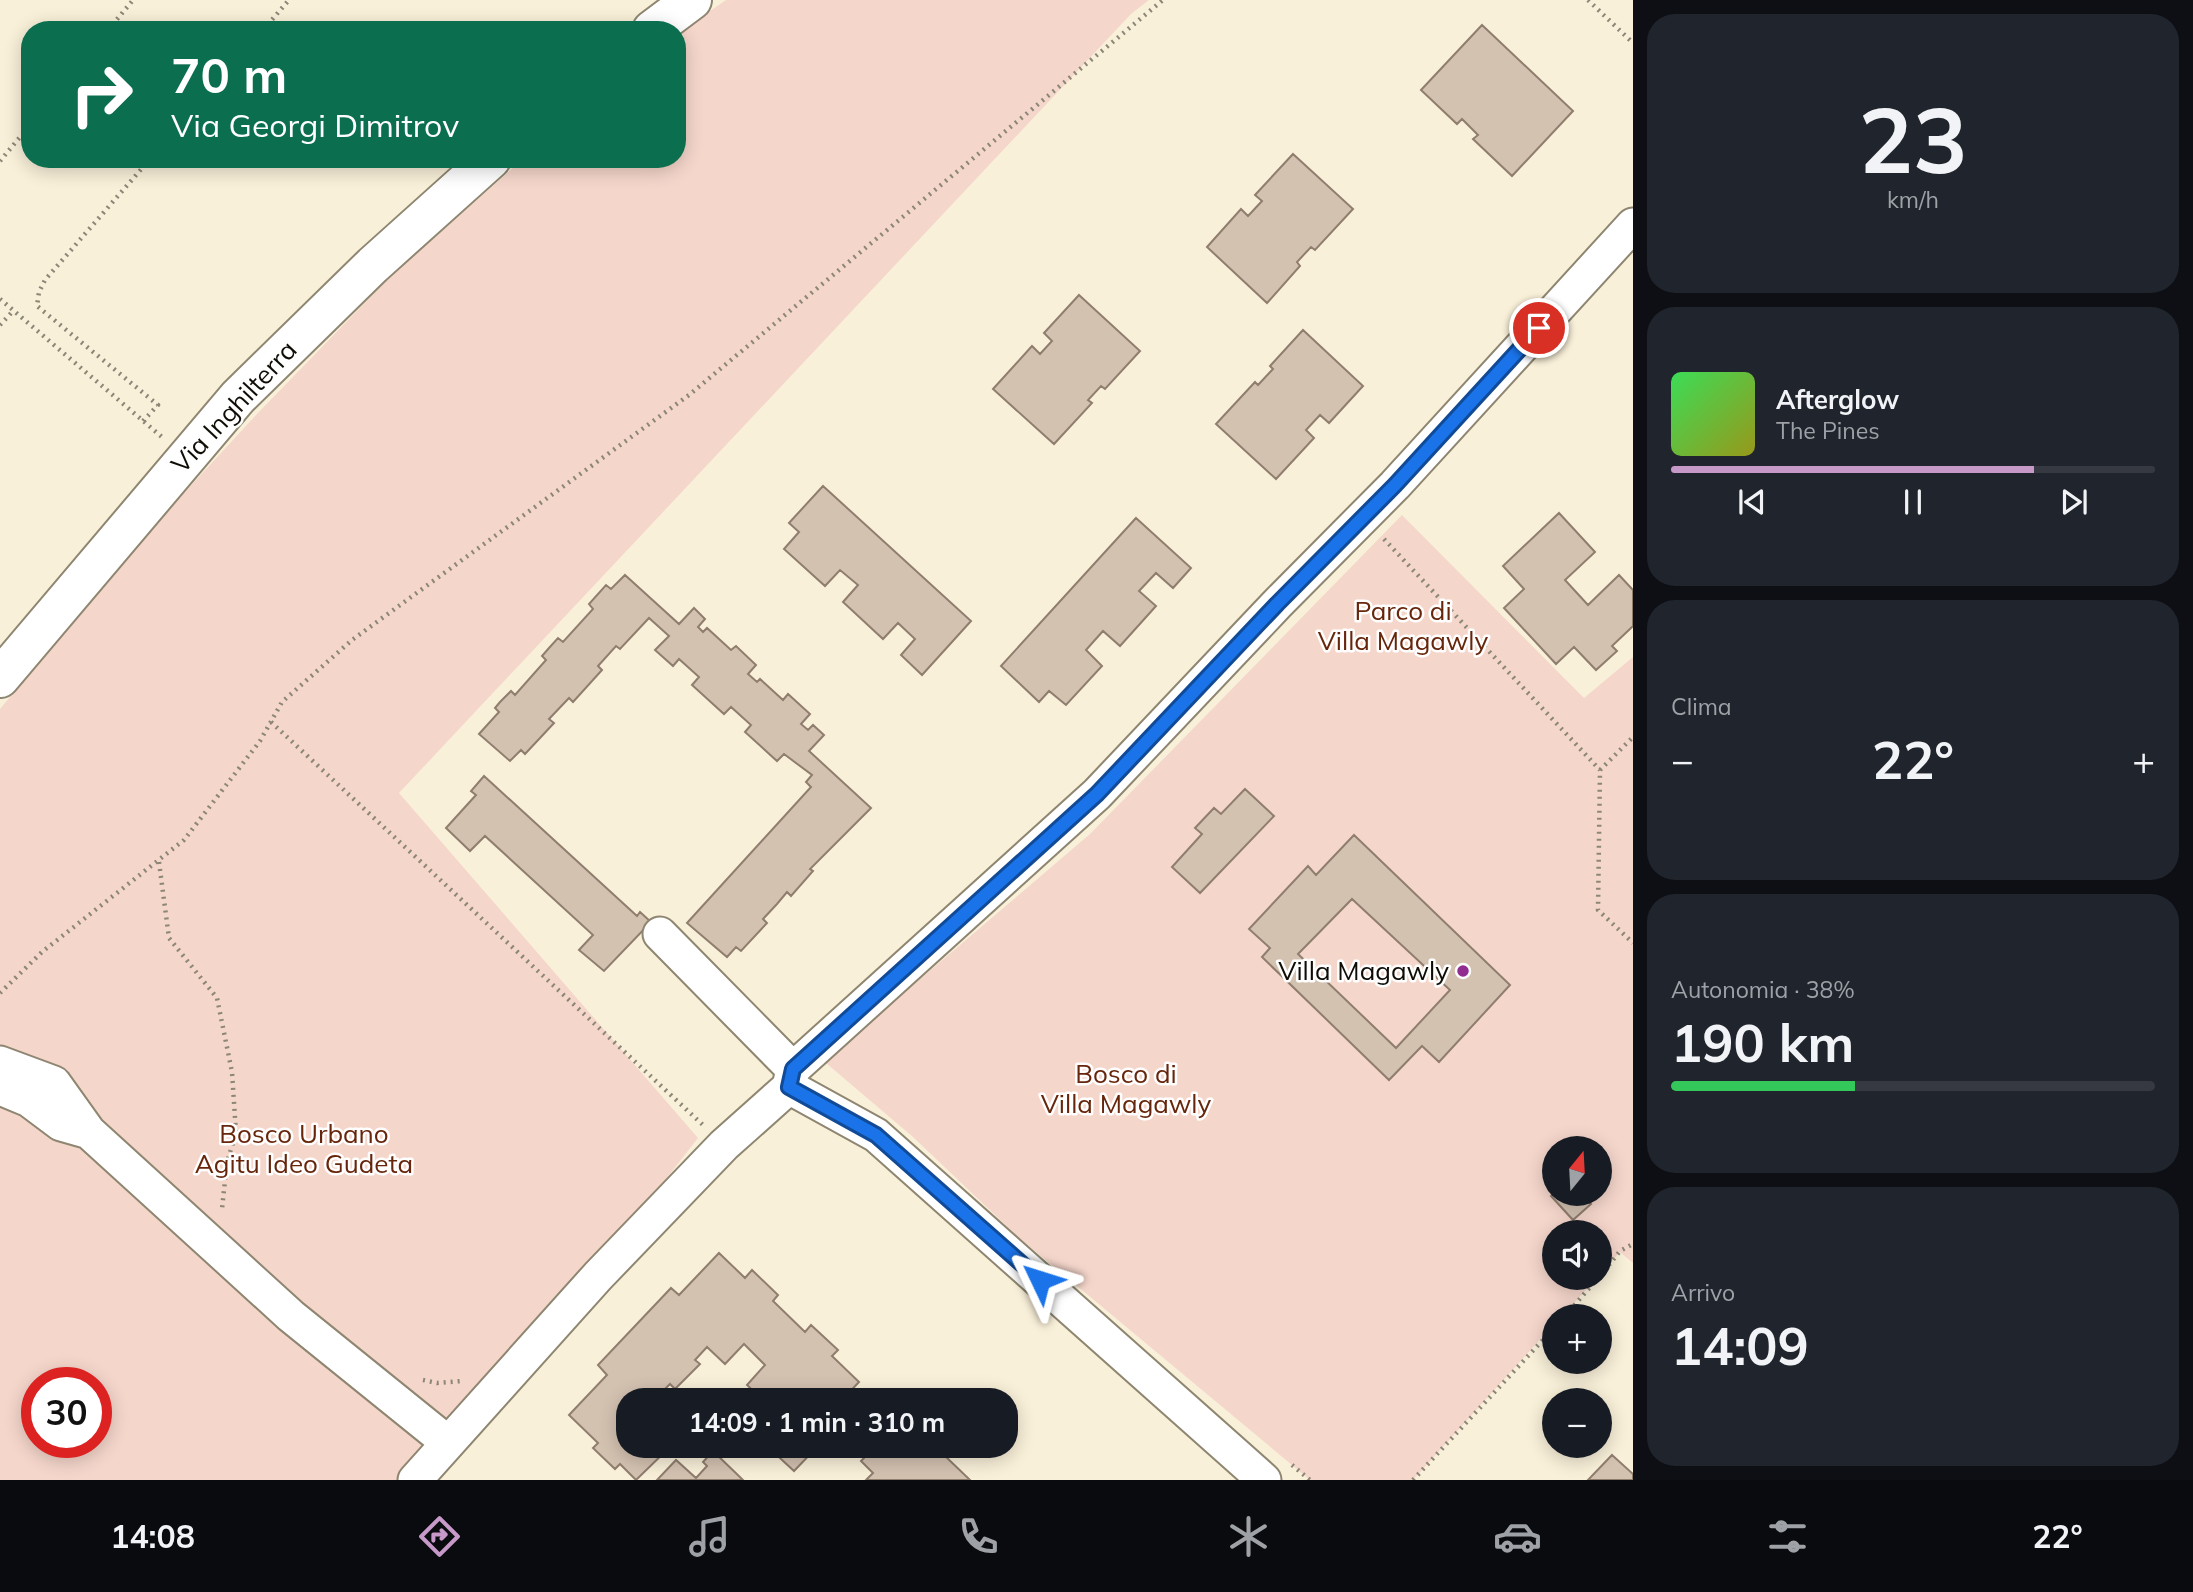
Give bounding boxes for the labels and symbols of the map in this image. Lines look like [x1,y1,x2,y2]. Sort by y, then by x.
pin [1509,298,1569,358]
street label: Via Inghilterra [164,333,303,480]
park label: Parco di Villa Magawly [1318,594,1489,657]
place label: Villa Magawly [1278,954,1449,987]
marker: Villa Magawly [1455,963,1471,979]
park label: Bosco di Villa Magawly [1041,1057,1212,1120]
park label: Bosco Urbano Agitu Ideo Gudeta [195,1117,413,1180]
north arrow [1542,1136,1612,1206]
position arrow [1003,1243,1077,1317]
speed limit sign: 30 [21,1367,112,1458]

